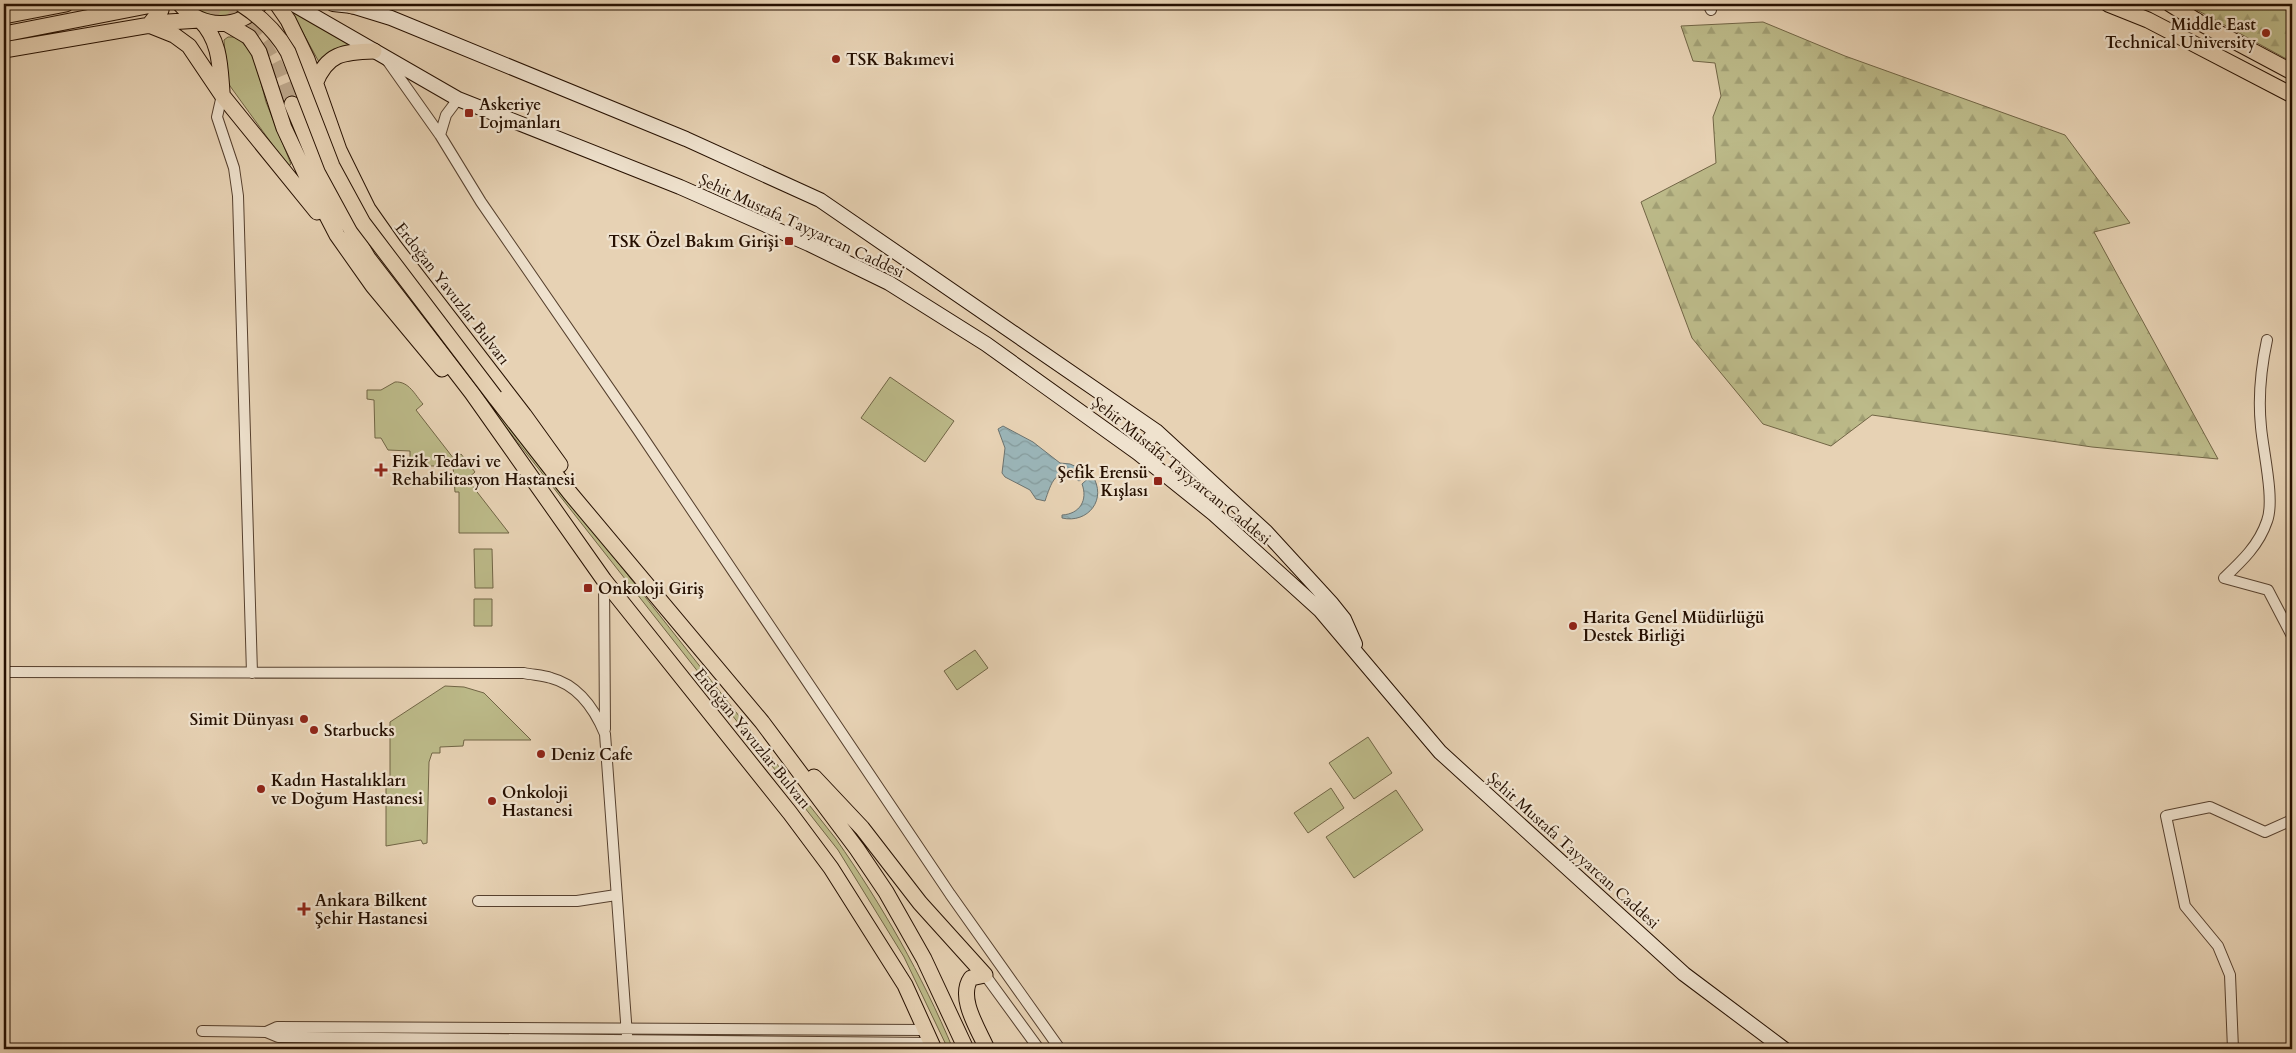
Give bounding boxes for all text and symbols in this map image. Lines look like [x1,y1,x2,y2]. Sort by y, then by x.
place label: Middle East Technical University [2105,14,2256,54]
marker: Middle East Technical University [2260,27,2272,39]
place label: TSK Bakımevi [846,49,954,71]
marker: TSK Bakımevi [830,53,842,65]
place label: Askeriye Lojmanları [479,94,561,134]
marker: Askeriye Lojmanları [463,107,475,119]
street label: Şehit Mustafa Tayyarcan Caddesi [695,169,908,283]
street label: Erdoğan Yavuzlar Bulvarı [390,218,515,370]
place label: TSK Özel Bakım Girişi [608,231,779,253]
marker: TSK Özel Bakım Girişi [783,235,795,247]
street label: Şehit Mustafa Tayyarcan Caddesi [1087,392,1276,550]
place label: Fizik Tedavi ve Rehabilitasyon Hastanesi [392,451,575,491]
place label: Şefik Erensü Kışlası [1058,462,1148,502]
marker: Fizik Tedavi ve Rehabilitasyon Hastanesi [374,463,388,477]
marker: Şefik Erensü Kışlası [1152,475,1164,487]
place label: Onkoloji Giriş [598,578,704,600]
marker: Onkoloji Giriş [582,582,594,594]
place label: Harita Genel Müdürlüğü Destek Birliği [1583,607,1765,647]
marker: Harita Genel Müdürlüğü Destek Birliği [1567,620,1579,632]
street label: Erdoğan Yavuzlar Bulvarı [689,664,816,814]
place label: Simit Dünyası [190,709,294,731]
marker: Simit Dünyası [298,713,310,725]
place label: Starbucks [324,720,395,742]
marker: Starbucks [308,724,320,736]
place label: Deniz Cafe [551,744,633,766]
marker: Deniz Cafe [535,748,547,760]
street label: Şehit Mustafa Tayyarcan Caddesi [1483,768,1664,934]
place label: Kadın Hastalıkları ve Doğum Hastanesi [271,770,423,810]
place label: Onkoloji Hastanesi [502,782,573,822]
marker: Kadın Hastalıkları ve Doğum Hastanesi [255,783,267,795]
marker: Onkoloji Hastanesi [486,795,498,807]
place label: Ankara Bilkent Şehir Hastanesi [315,890,428,930]
marker: Ankara Bilkent Şehir Hastanesi [297,902,311,916]

